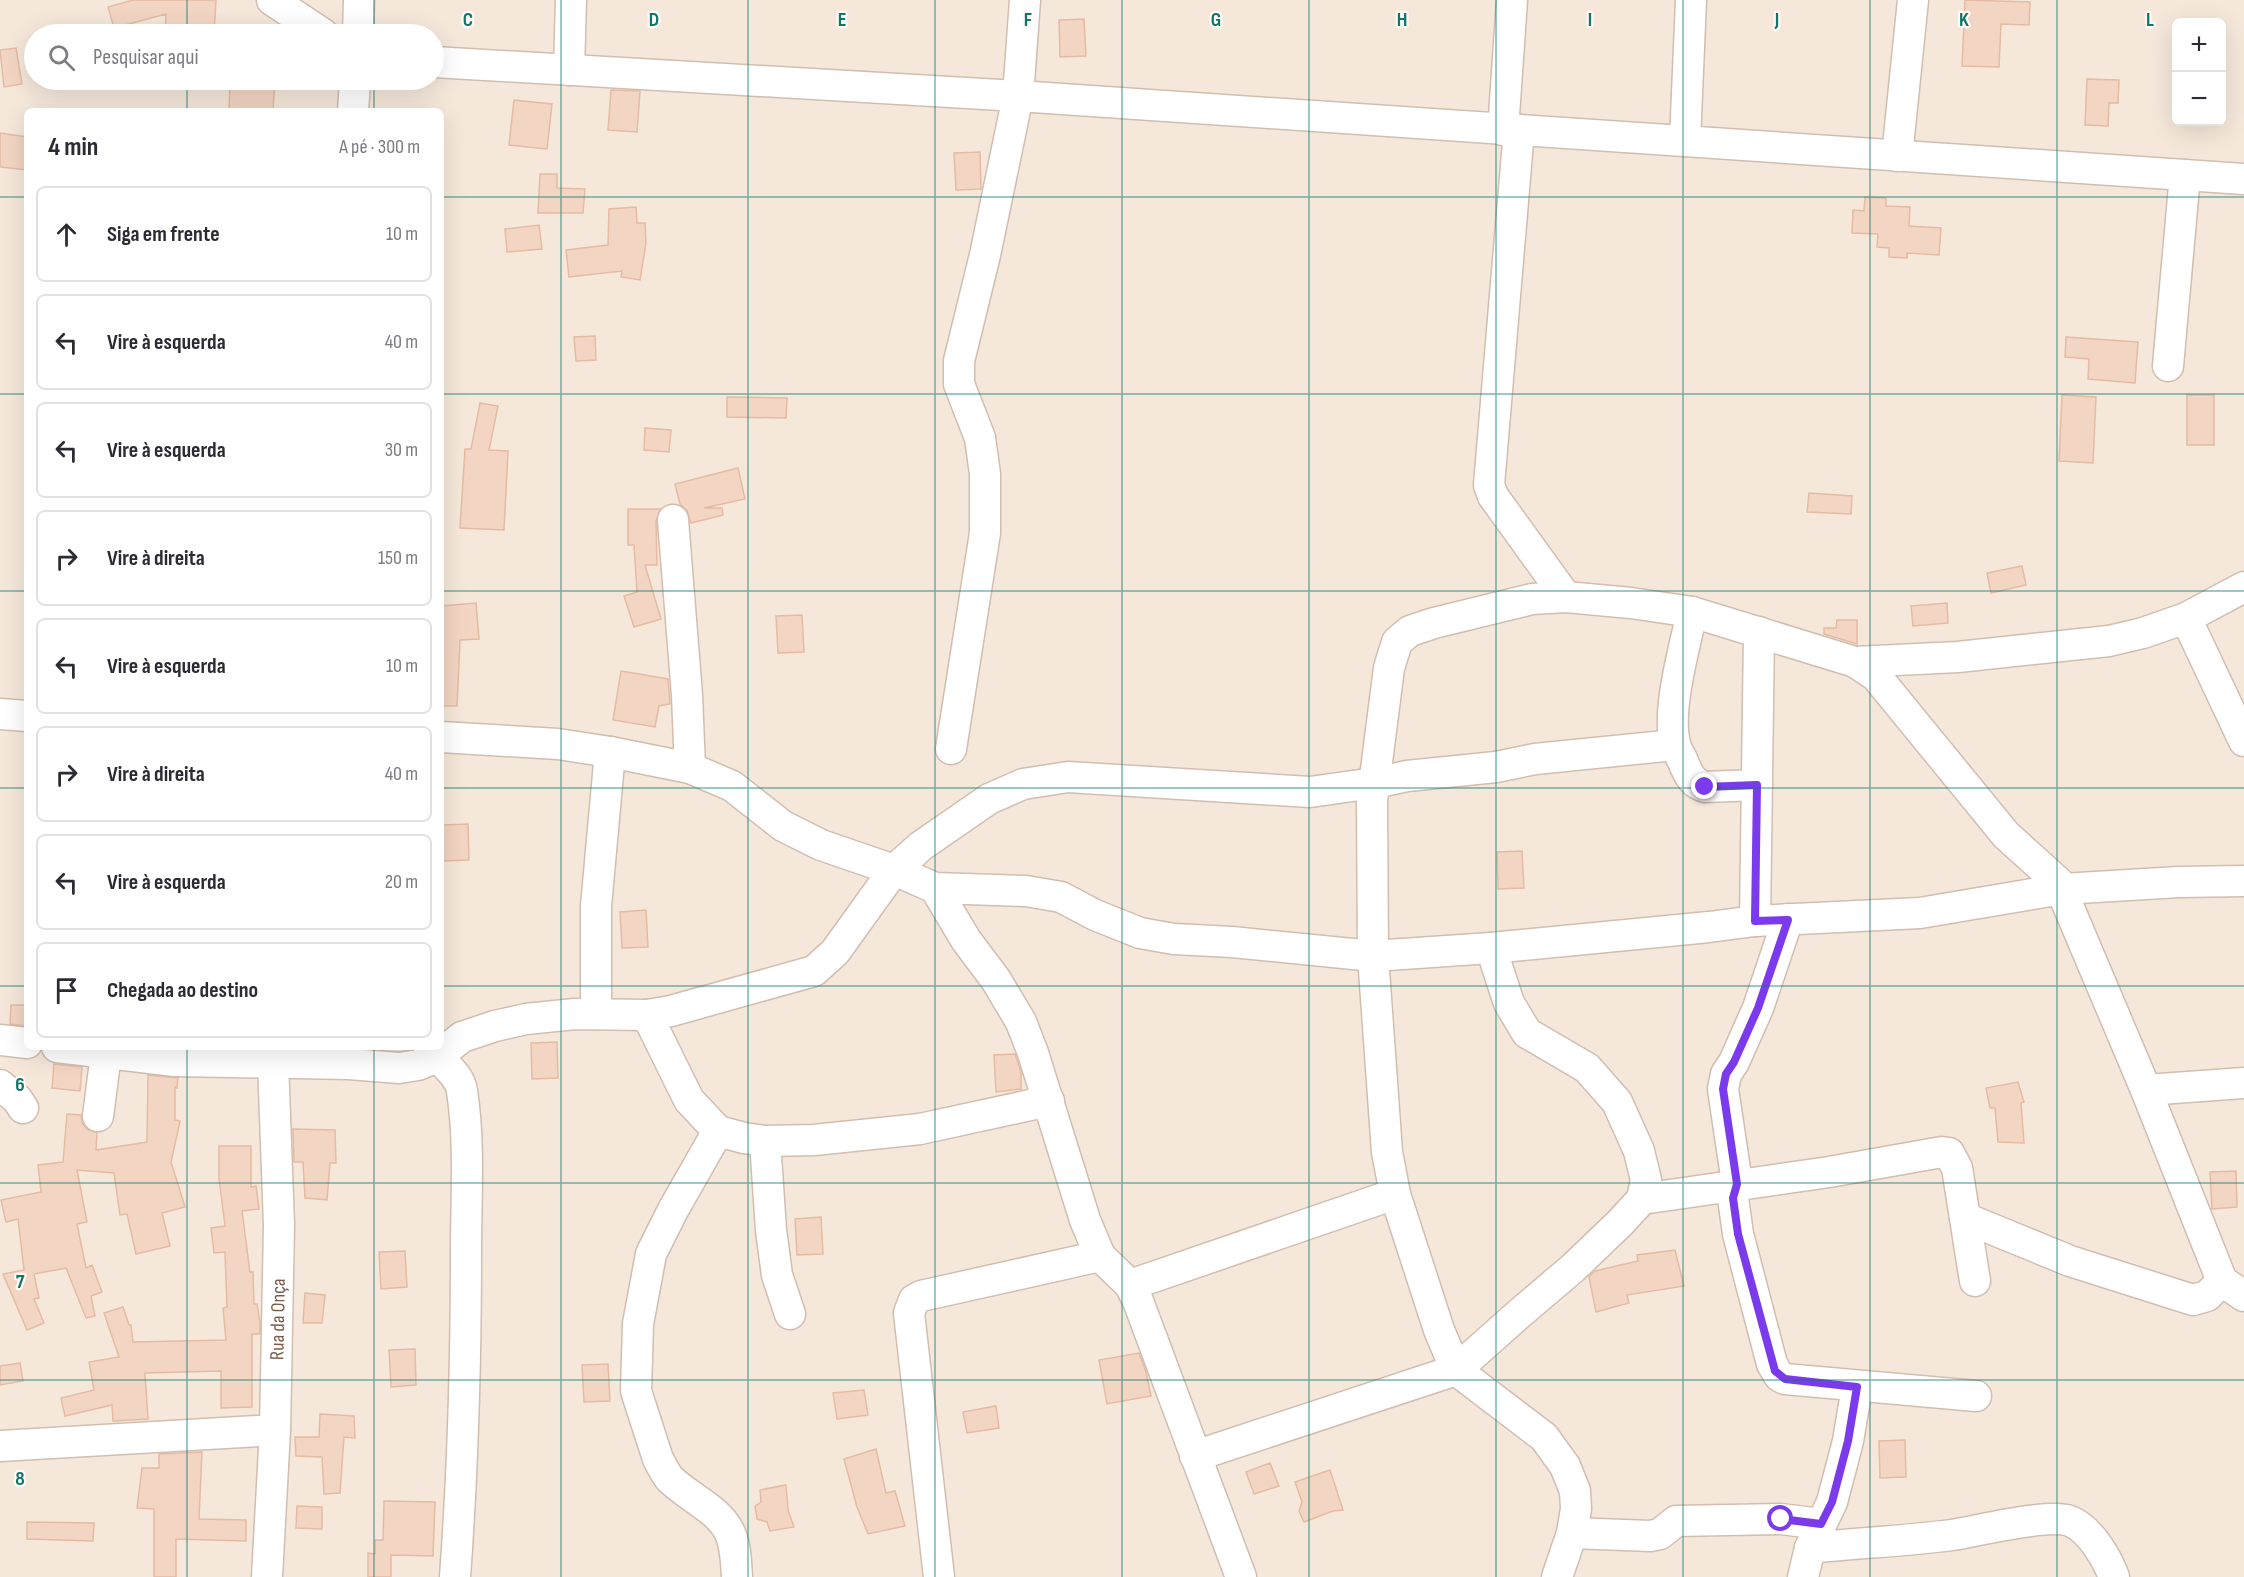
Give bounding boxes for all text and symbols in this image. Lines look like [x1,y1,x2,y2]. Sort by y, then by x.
text: C [463,8,473,32]
text: D [649,8,659,32]
text: E [838,8,846,32]
text: F [1024,8,1032,32]
text: G [1211,8,1221,32]
text: H [1397,8,1407,32]
text: I [1588,8,1592,32]
text: J [1774,8,1779,32]
text: K [1959,8,1969,32]
text: L [2146,8,2154,32]
map controls [2172,18,2226,126]
button: + [2172,18,2226,72]
search box [24,24,444,90]
icon: search [45,41,78,74]
text: Pesquisar aqui [93,44,198,71]
button: − [2172,72,2226,126]
text: 4 min [48,132,98,163]
text: A pé · 300 m [339,135,420,159]
icon: ahead [50,218,83,251]
text: Siga em frente [107,221,220,248]
text: 10 m [386,222,418,246]
icon: left [50,326,83,359]
text: Vire à esquerda [107,329,226,356]
text: 40 m [385,330,418,354]
icon: left [50,434,83,467]
text: Vire à esquerda [107,437,226,464]
text: 30 m [385,438,418,462]
icon: right [50,542,83,575]
text: Vire à direita [107,545,205,572]
text: 150 m [378,546,418,570]
icon: left [50,650,83,683]
text: Vire à esquerda [107,653,226,680]
text: 10 m [386,654,418,678]
icon: right [50,758,83,791]
text: Vire à direita [107,761,205,788]
text: 40 m [385,762,418,786]
route end [1691,773,1717,799]
icon: left [50,866,83,899]
text: Vire à esquerda [107,869,226,896]
text: 20 m [385,870,418,894]
icon: arrive [50,974,83,1007]
text: Chegada ao destino [107,977,258,1004]
text: 6 [15,1073,25,1097]
text: 7 [16,1270,25,1294]
street label: Rua da Onça [265,1278,291,1360]
text: 8 [15,1467,25,1491]
route start [1767,1505,1793,1531]

